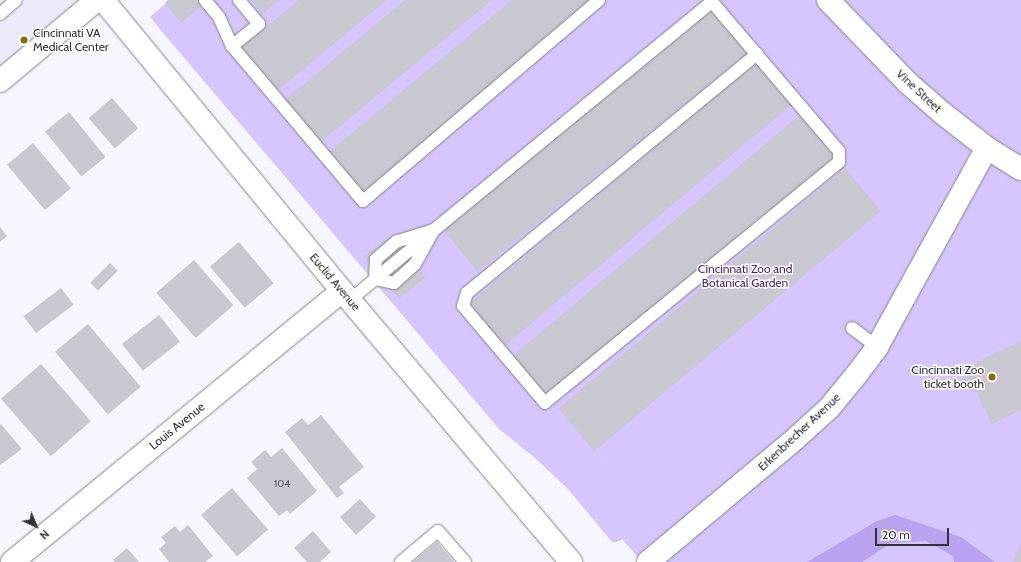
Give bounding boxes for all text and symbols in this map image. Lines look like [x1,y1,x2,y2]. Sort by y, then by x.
place label: Cincinnati VA Medical Center [33,26,109,54]
marker: Cincinnati VA Medical Center [18,34,30,46]
street label: Vine Street [893,66,945,116]
street label: Euclid Avenue [307,250,363,314]
park label: Cincinnati Zoo and Botanical Garden [698,262,792,290]
place label: Cincinnati Zoo ticket booth [911,363,984,391]
marker: Cincinnati Zoo ticket booth [987,372,997,382]
street label: Erkenbrecher Avenue [755,390,843,474]
street label: Louis Avenue [146,399,208,453]
house number: 104 [274,478,290,490]
north arrow [16,506,56,546]
scale bar [877,520,951,546]
text: N [37,527,52,542]
text: 20 m [882,527,910,542]

